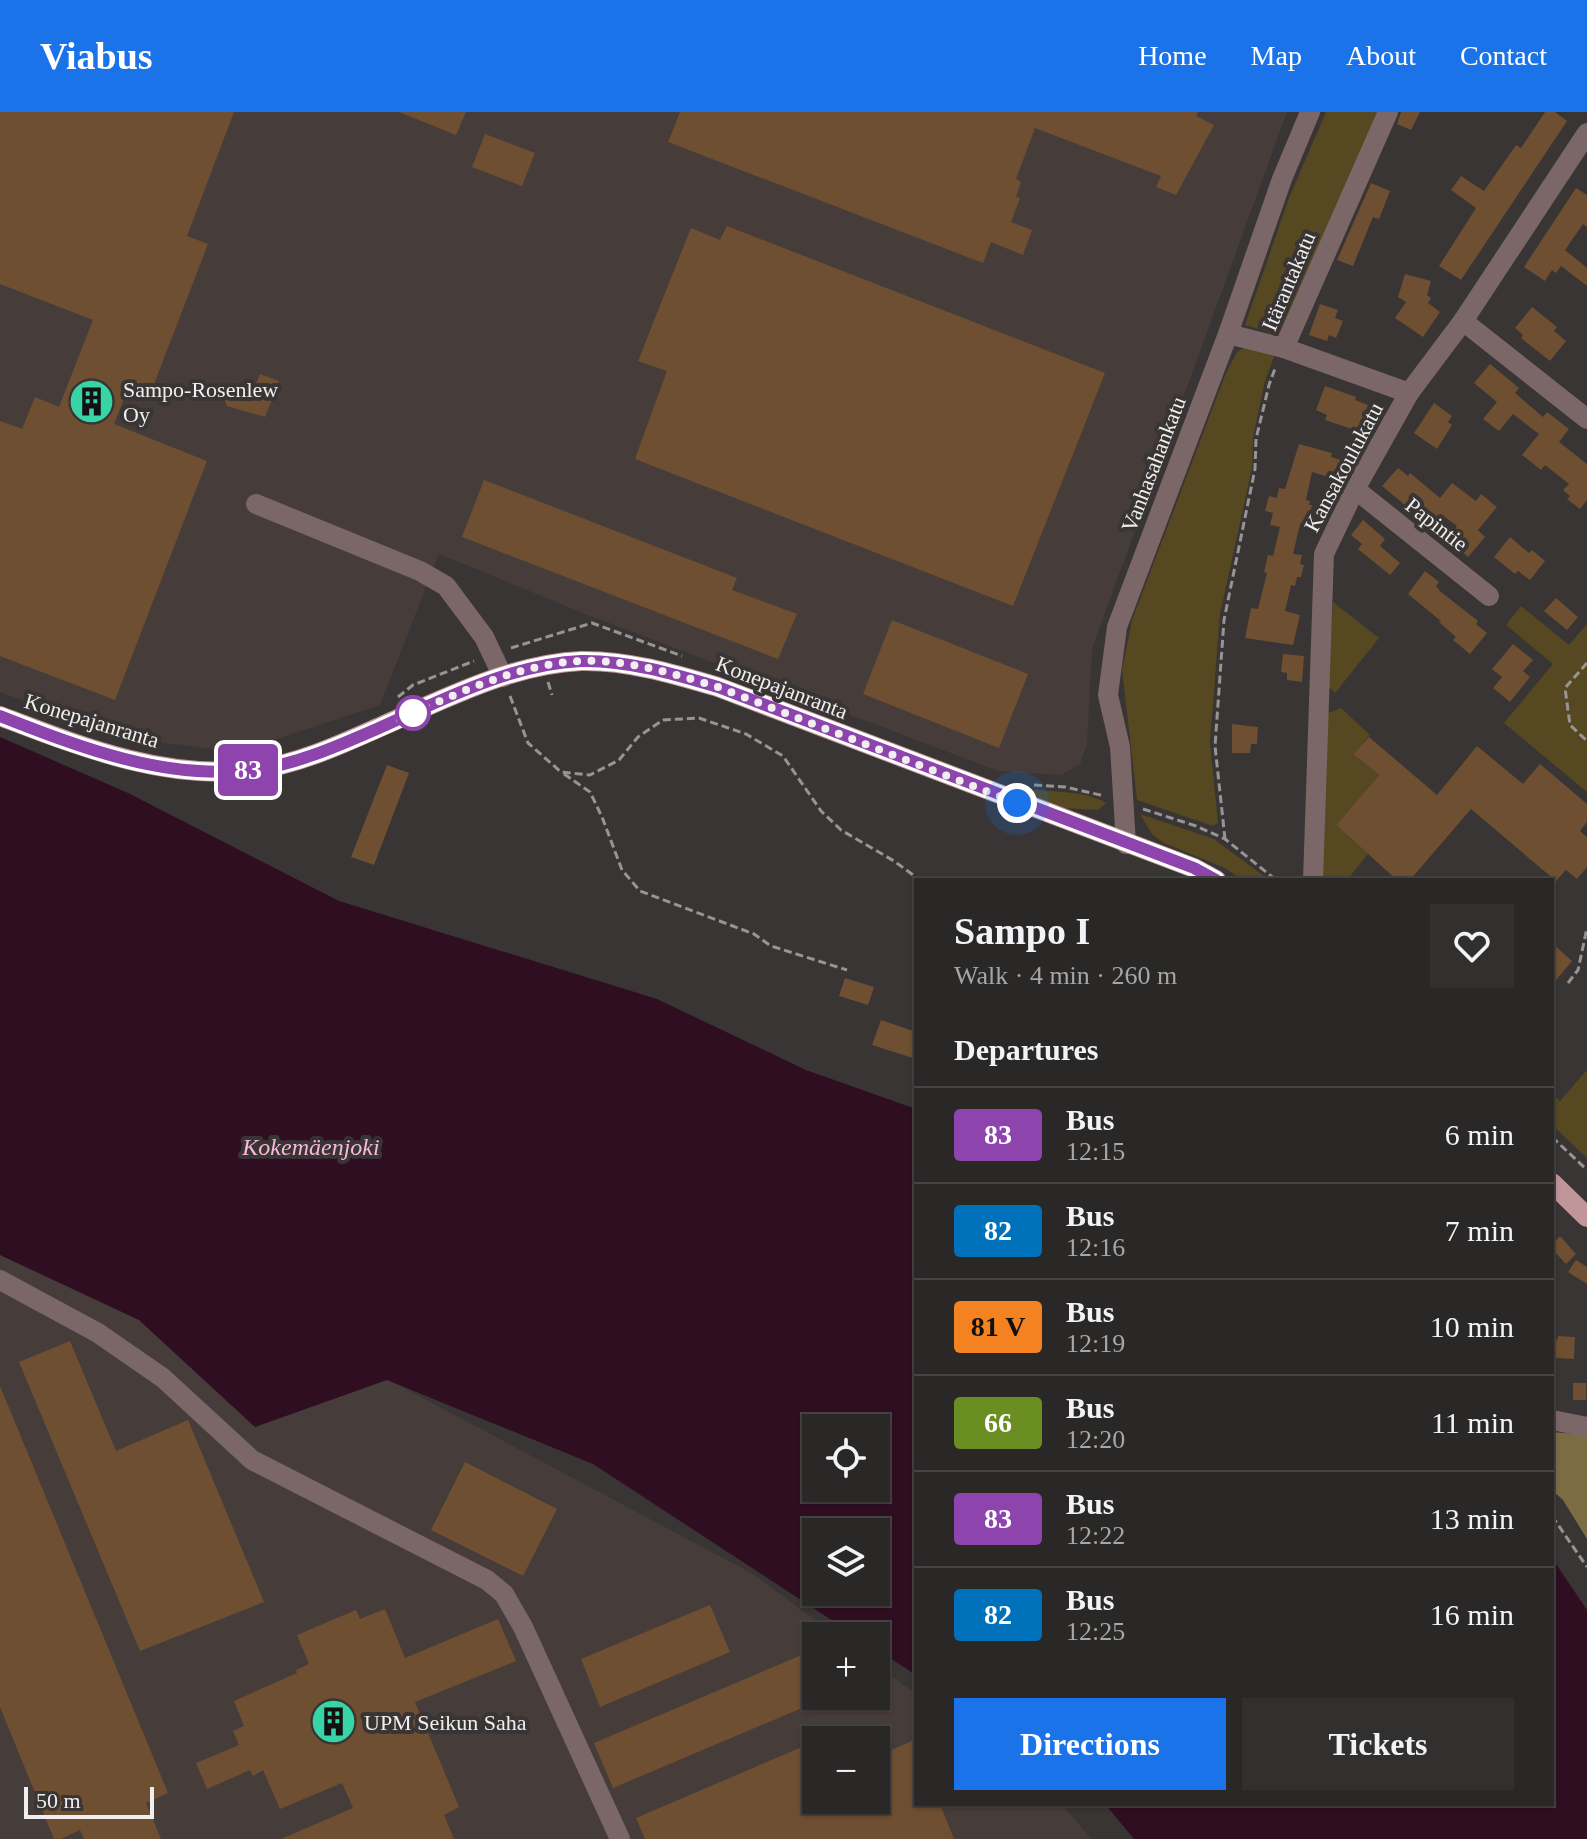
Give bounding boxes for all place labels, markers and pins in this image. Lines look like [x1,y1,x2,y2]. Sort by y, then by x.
place label: Sampo-Rosenlew Oy [123,377,278,427]
building icon: Sampo-Rosenlew Oy [68,378,116,426]
unlabelled marker [396,696,430,730]
building icon: UPM Seikun Saha [309,1698,357,1746]
place label: UPM Seikun Saha [364,1710,527,1735]

